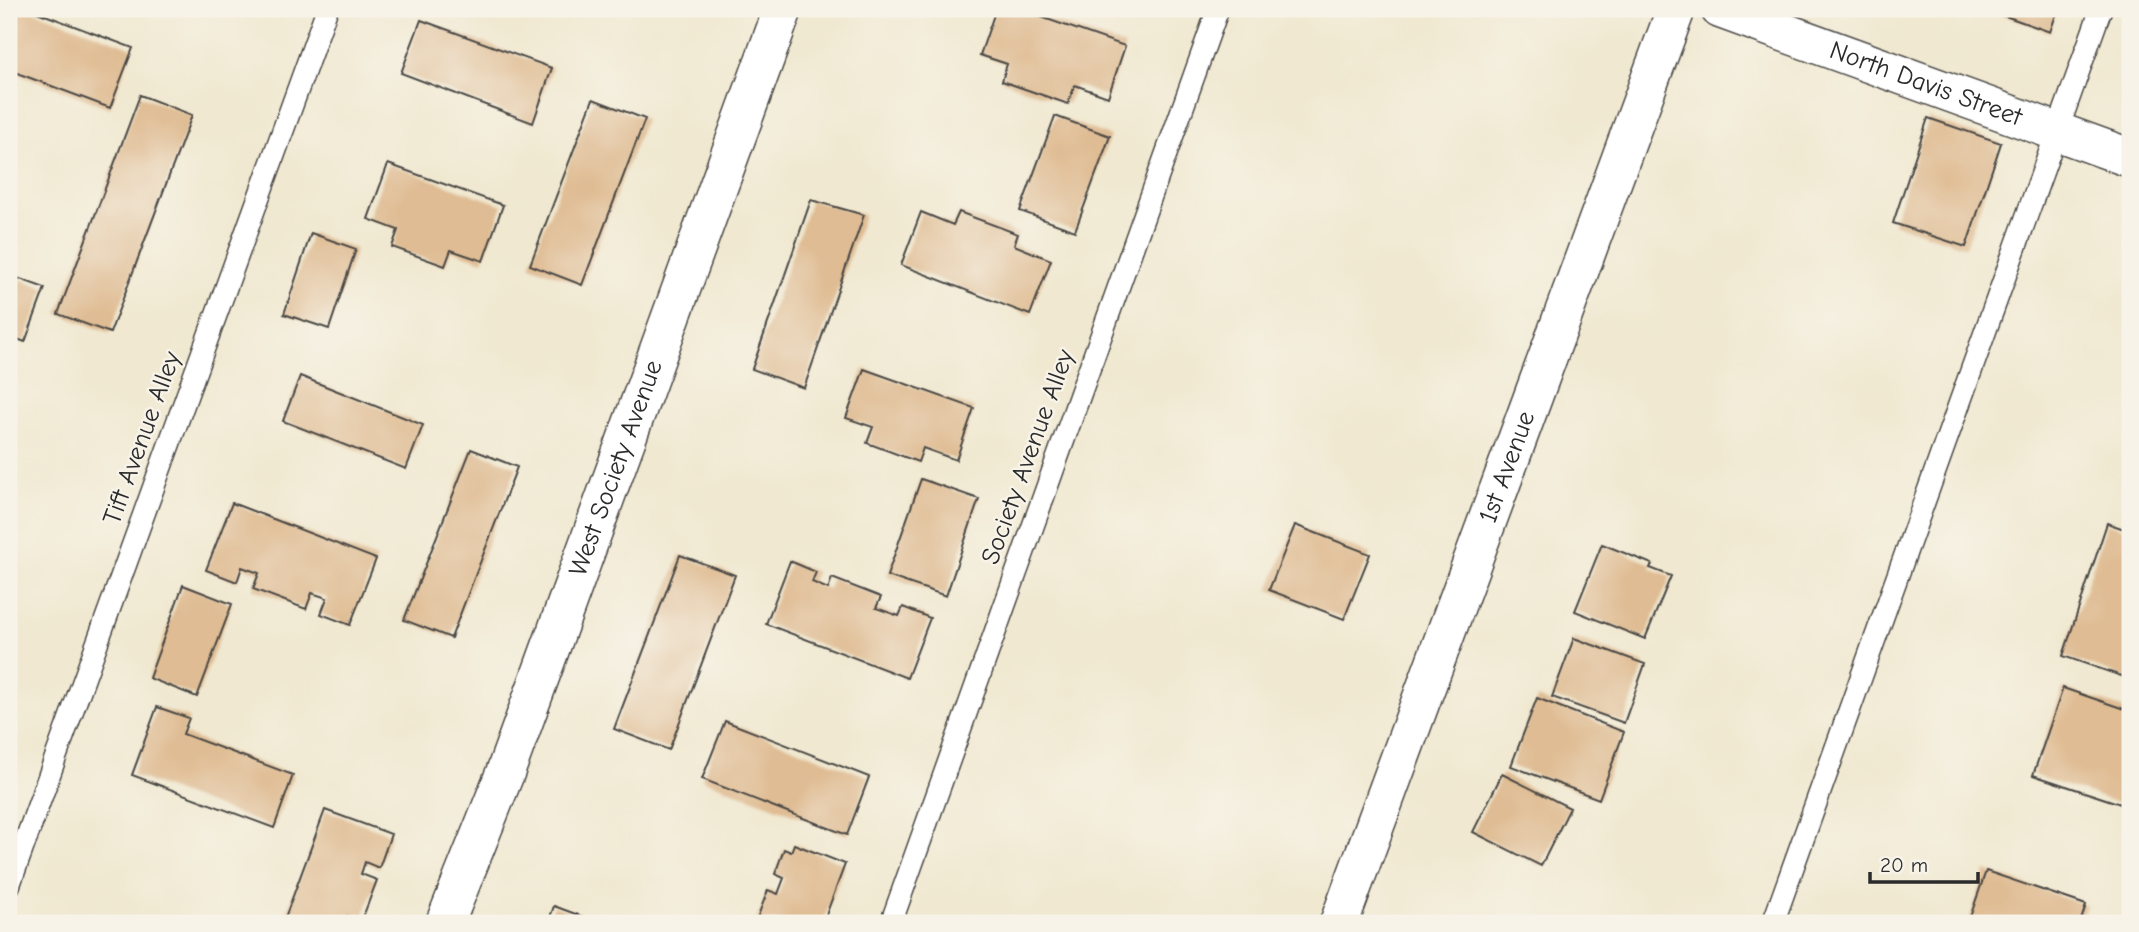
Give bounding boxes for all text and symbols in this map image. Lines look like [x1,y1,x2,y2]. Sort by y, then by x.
street label: North Davis Street [1826,35,2028,133]
street label: Society Avenue Alley [975,345,1081,568]
street label: Tift Avenue Alley [97,347,187,529]
street label: West Society Avenue [563,356,669,580]
street label: 1st Avenue [1473,407,1541,527]
scale bar [1870,841,1978,885]
text: 20 m [1880,853,1928,877]

